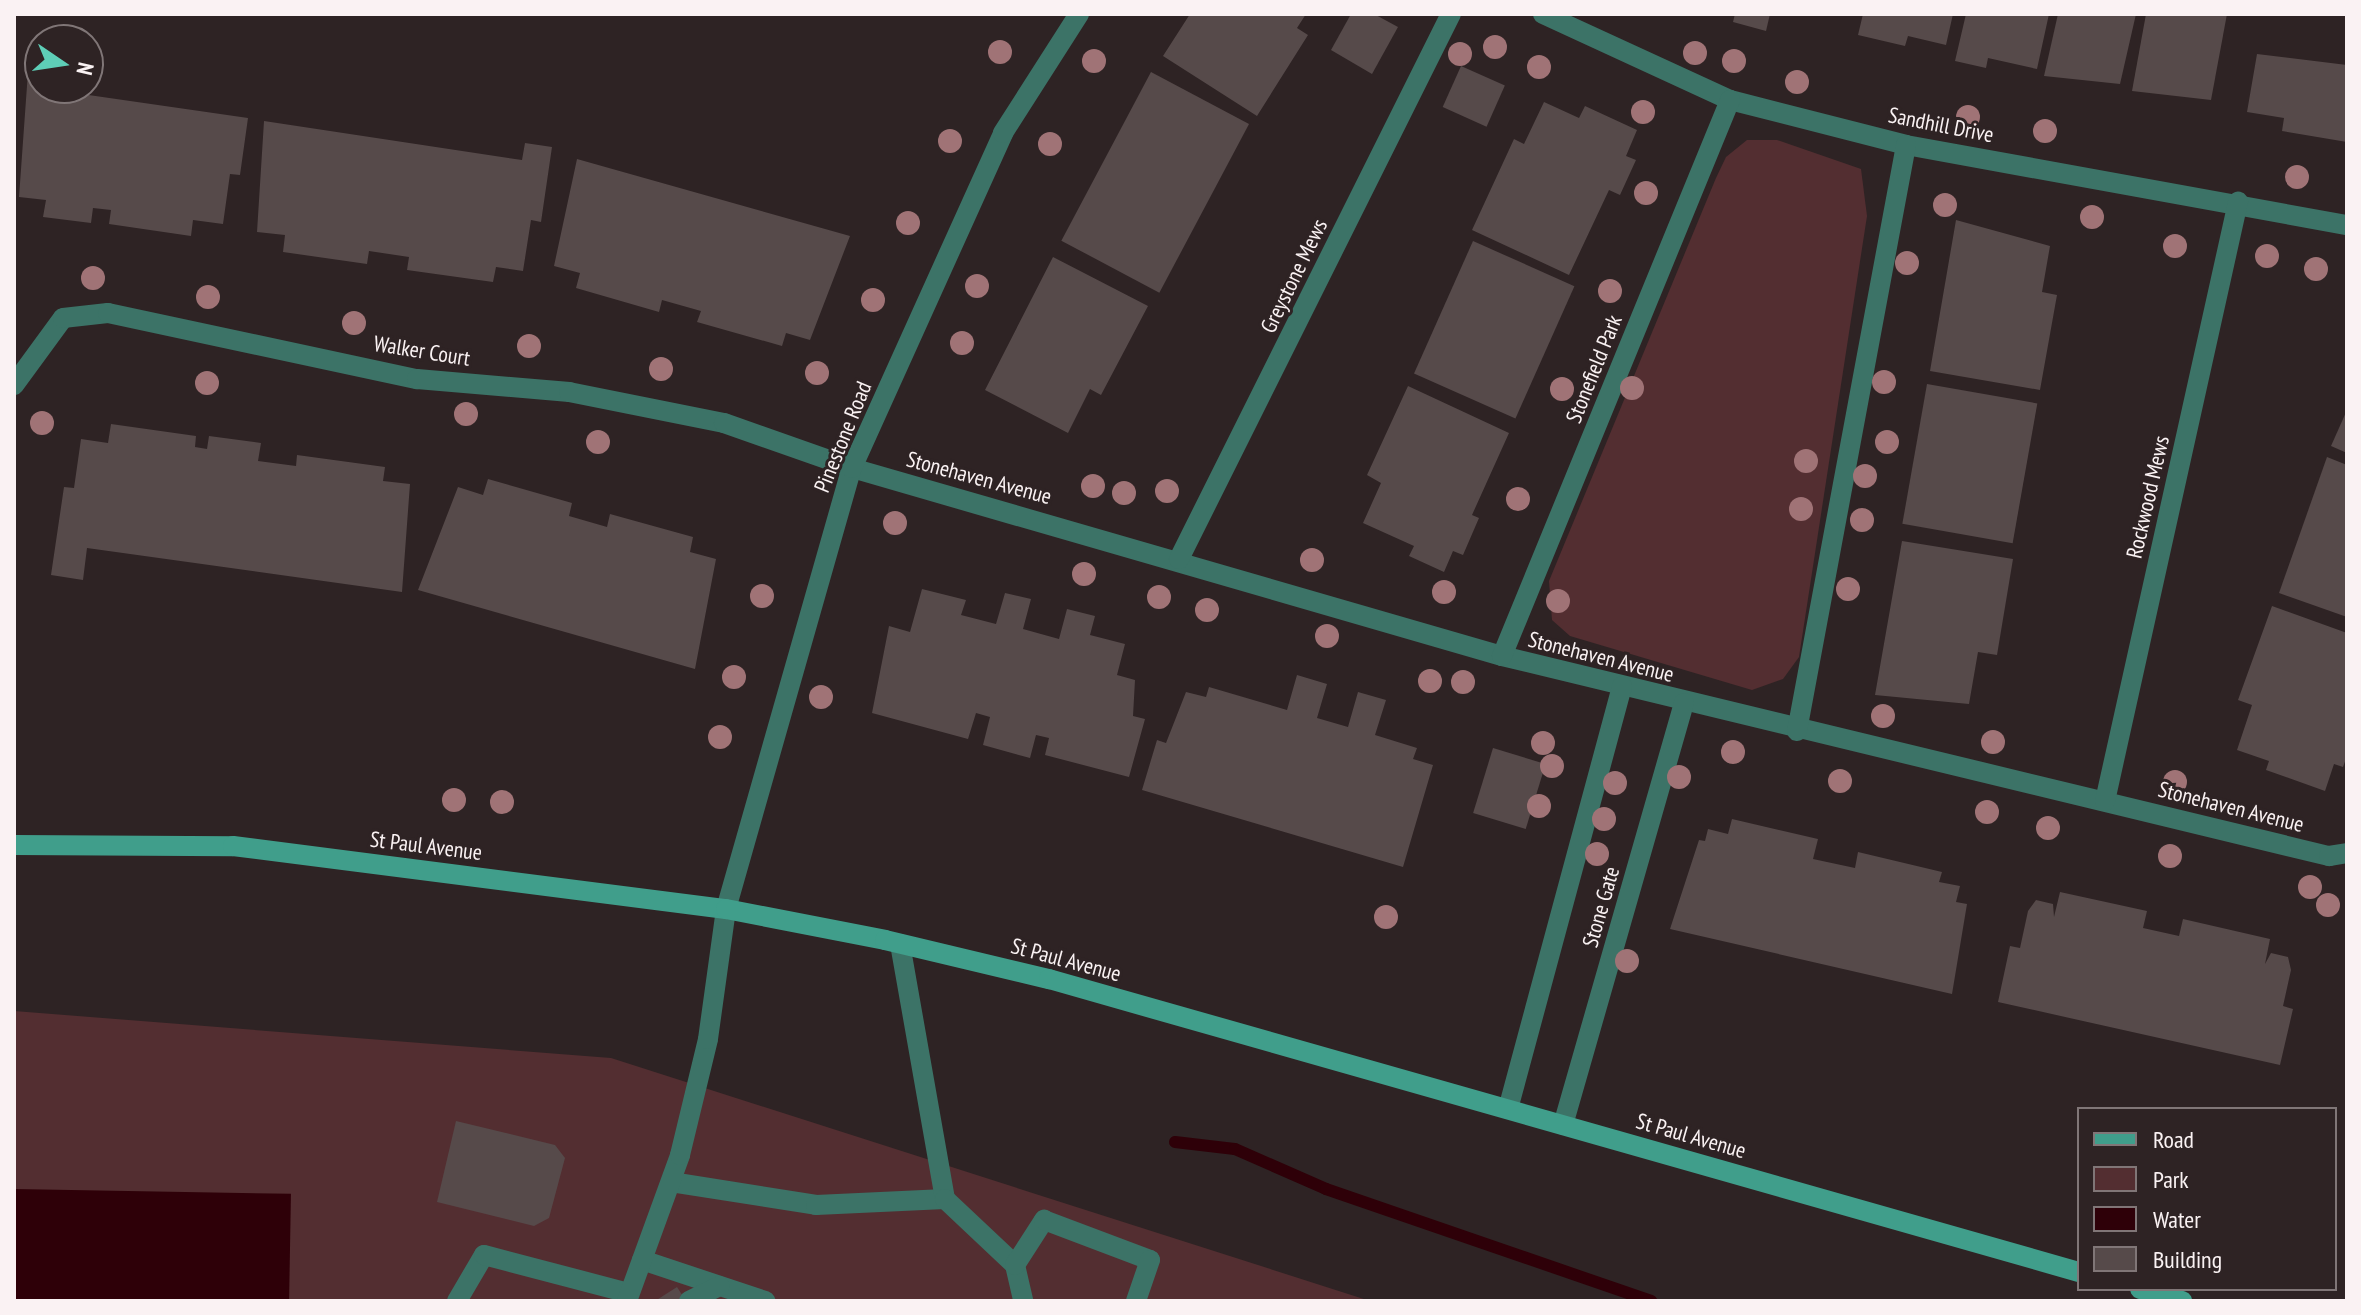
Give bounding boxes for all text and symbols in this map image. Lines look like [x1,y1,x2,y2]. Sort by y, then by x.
north arrow [24,24,104,104]
text: N [70,60,100,78]
street label: Sandhill Drive [1886,102,1996,148]
street label: Greystone Mews [1255,215,1333,337]
street label: Stonefield Park [1560,311,1628,427]
street label: Walker Court [372,330,472,372]
street label: Pinestone Road [809,378,877,496]
street label: Rockwood Mews [2121,433,2175,561]
street label: Stonehaven Avenue [903,446,1055,510]
street label: Stonehaven Avenue [1525,626,1677,688]
street label: Stonehaven Avenue [2155,776,2307,838]
street label: St Paul Avenue [368,826,484,866]
street label: Stone Gate [1577,864,1625,950]
street label: St Paul Avenue [1008,933,1124,987]
legend [2077,1107,2337,1291]
street label: St Paul Avenue [1633,1108,1749,1164]
text: Road [2153,1124,2194,1155]
text: Park [2153,1164,2189,1195]
text: Water [2153,1204,2201,1235]
text: Building [2153,1244,2222,1275]

